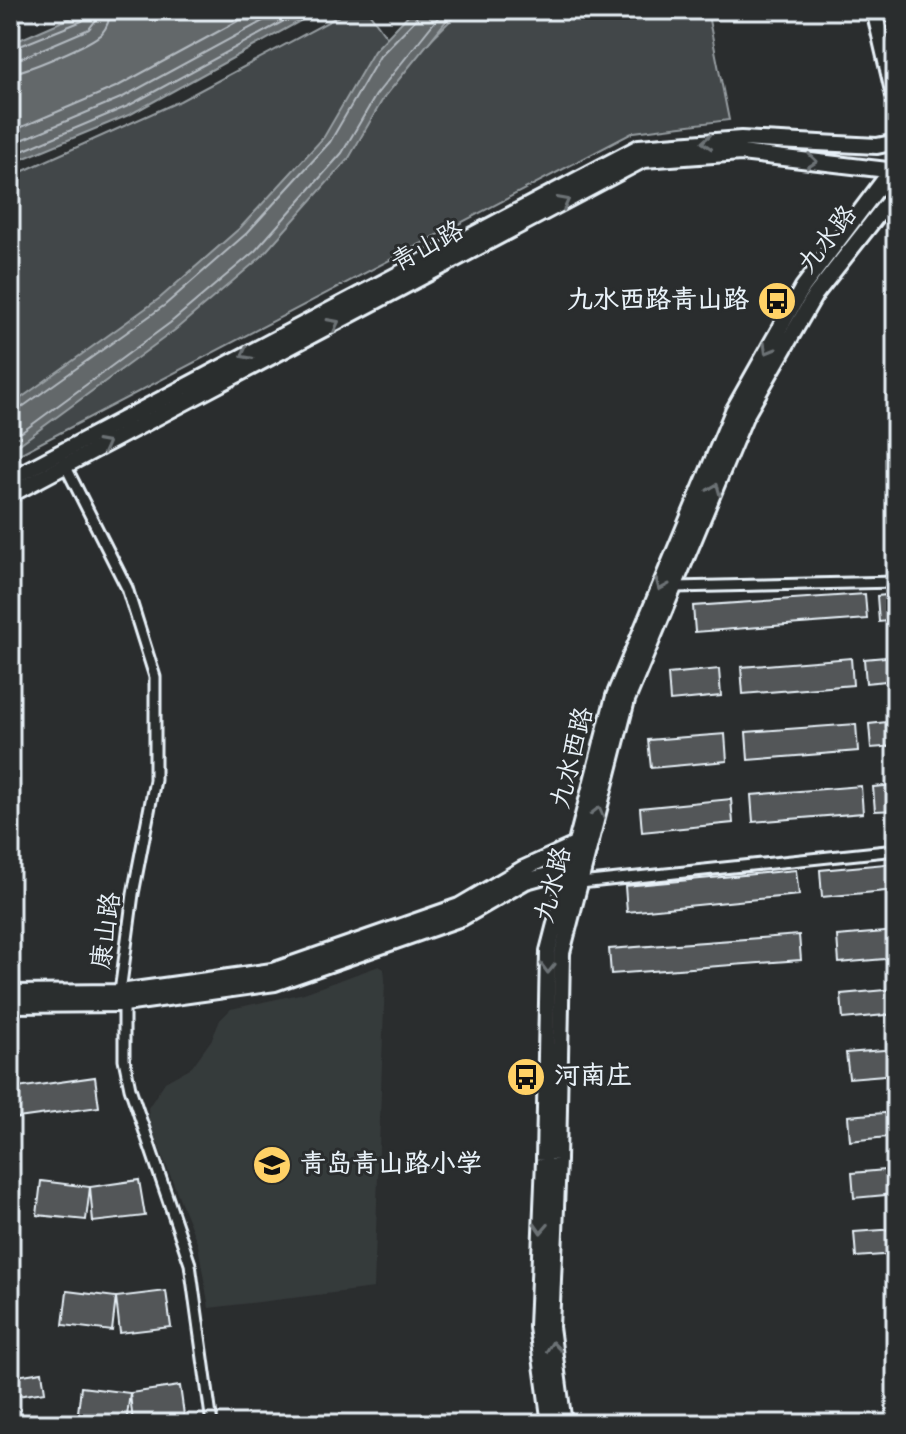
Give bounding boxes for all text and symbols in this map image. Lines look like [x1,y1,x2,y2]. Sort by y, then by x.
one-way arrow [700,133,713,150]
one-way arrow [806,153,819,170]
street label: 九水路 [787,196,869,284]
one-way arrow [555,197,570,212]
street label: 青山路 [384,210,472,284]
place label: 九水西路青山路 [567,280,749,322]
bus stop icon: 九水西路青山路 [756,280,798,322]
one-way arrow [325,318,340,333]
one-way arrow [762,340,778,355]
one-way arrow [240,345,255,360]
one-way arrow [95,440,110,455]
one-way arrow [706,483,722,497]
one-way arrow [654,577,670,592]
street label: 九水西路 [540,702,606,814]
one-way arrow [589,805,606,819]
street label: 九水路 [524,842,584,928]
street label: 康山路 [81,889,133,973]
one-way arrow [539,962,556,975]
bus stop icon: 河南庄 [505,1056,547,1098]
place label: 河南庄 [554,1056,632,1098]
school or university icon: 青岛青山路小学 [251,1144,293,1186]
place label: 青岛青山路小学 [300,1144,482,1186]
one-way arrow [533,1222,550,1235]
one-way arrow [544,1340,561,1353]

